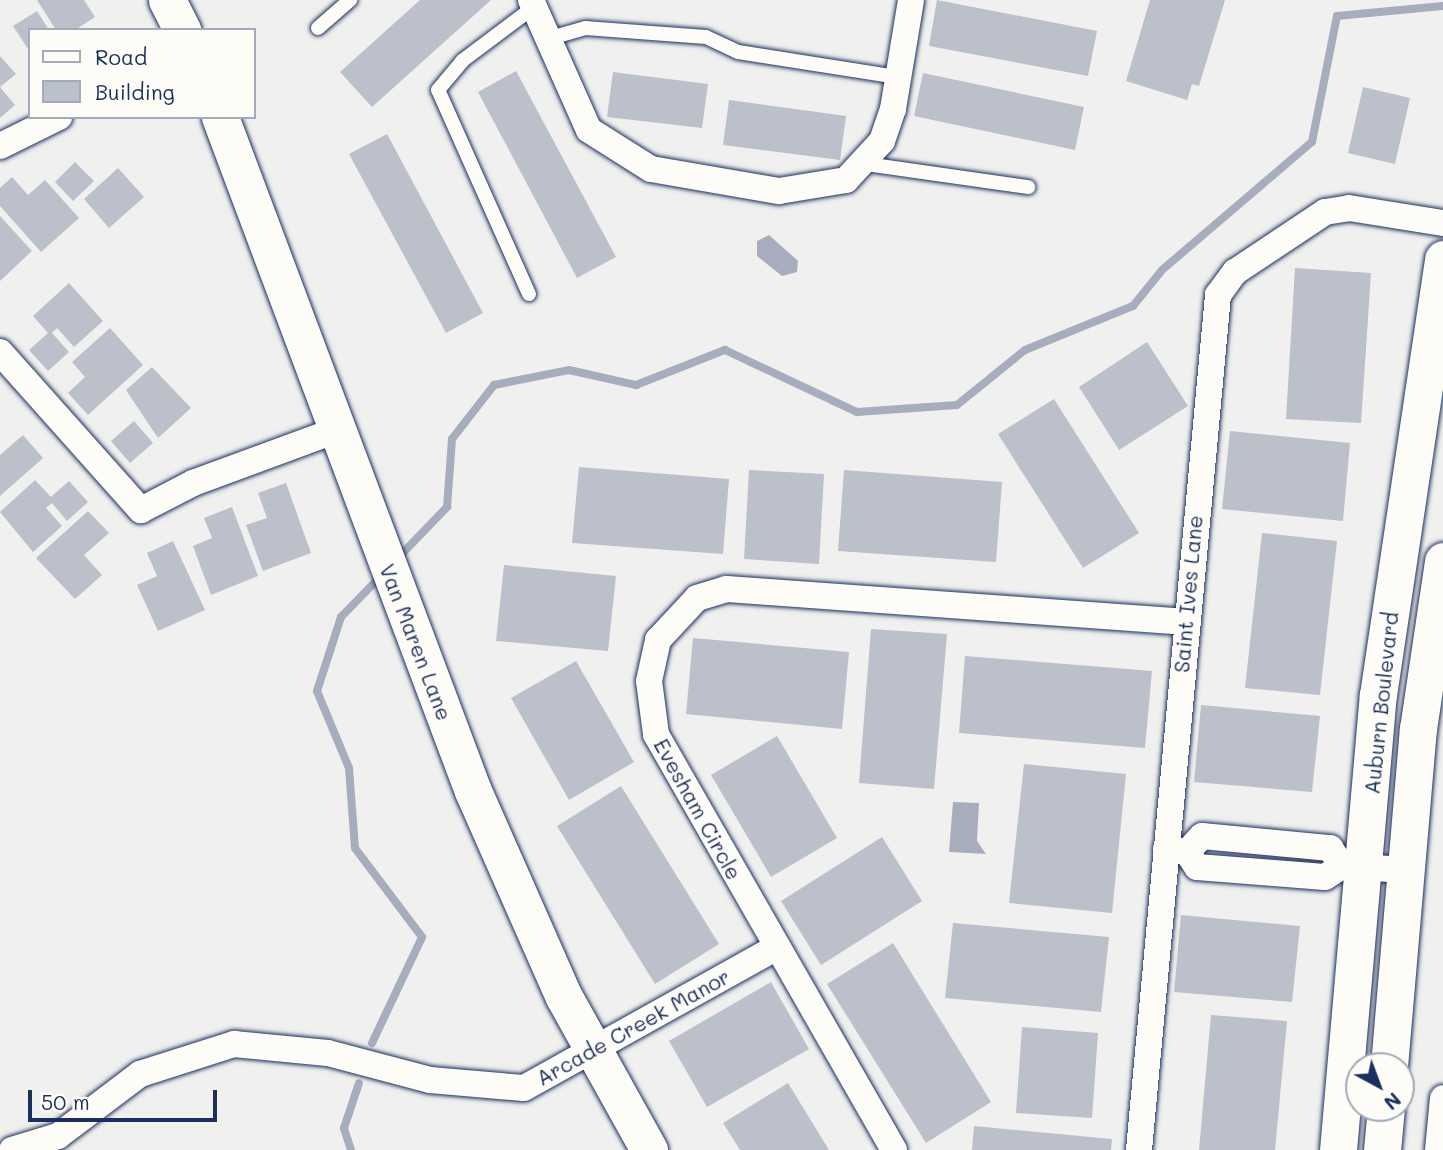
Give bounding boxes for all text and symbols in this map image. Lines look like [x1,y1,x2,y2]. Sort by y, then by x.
legend [28,28,256,119]
text: Road [95,43,147,70]
text: Building [95,78,175,105]
street label: Saint Ives Lane [1169,514,1207,674]
street label: Van Maren Lane [375,560,457,724]
street label: Auburn Boulevard [1359,611,1403,795]
street label: Evesham Circle [649,734,747,884]
street label: Arcade Creek Manor [532,963,734,1091]
north arrow [1345,1052,1415,1122]
scale bar [32,1076,220,1120]
text: 50 m [41,1088,90,1115]
text: N [1379,1088,1406,1116]

